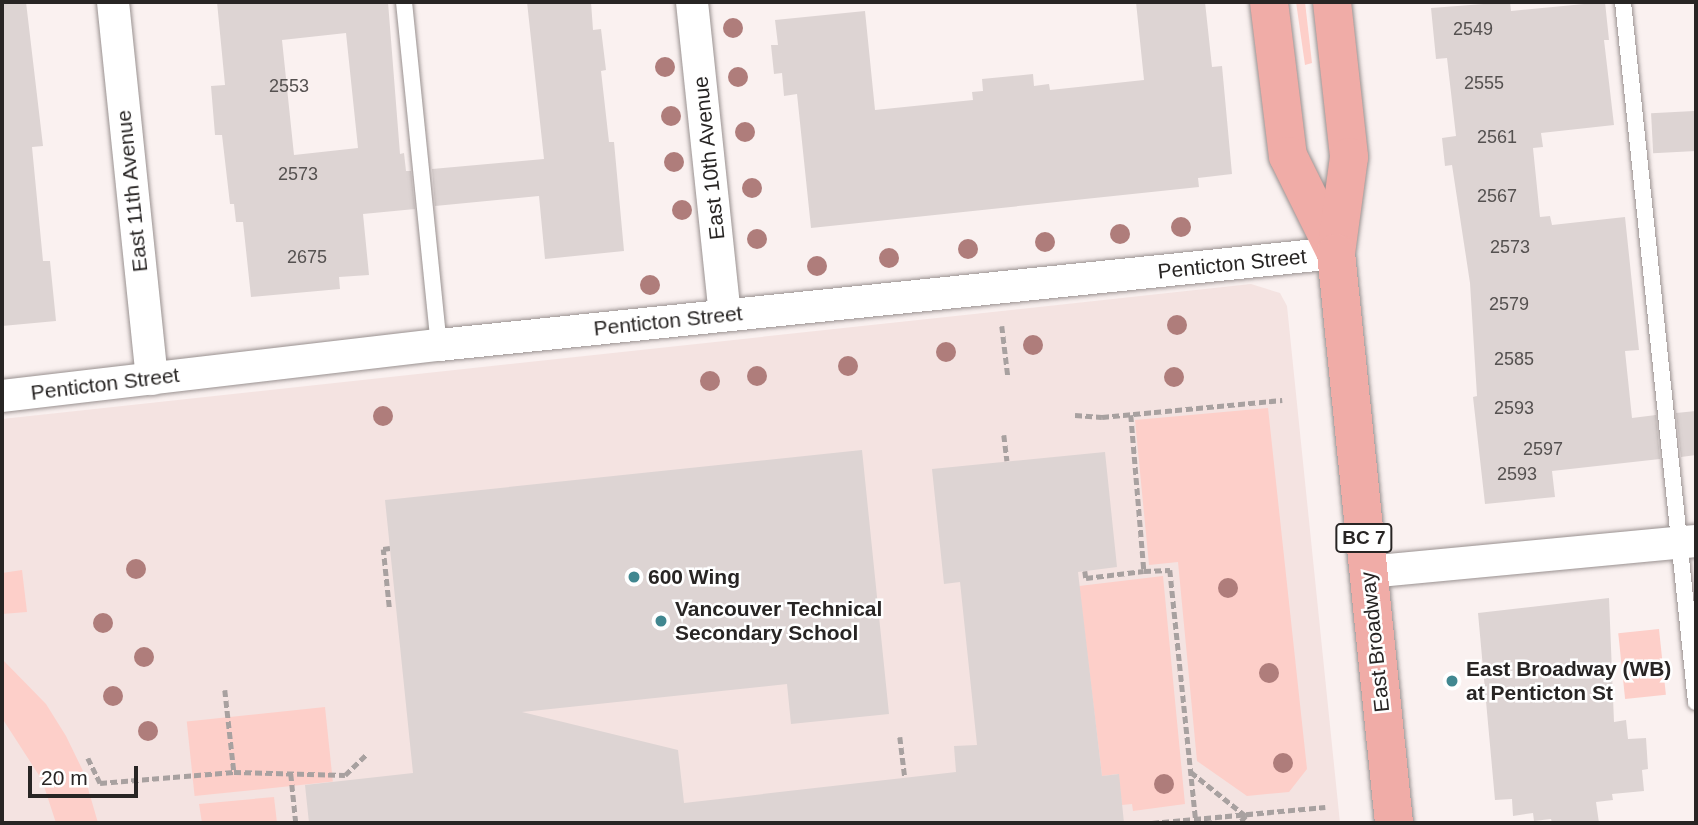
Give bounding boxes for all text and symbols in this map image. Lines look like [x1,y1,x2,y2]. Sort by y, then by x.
house number: 2549 [1453,18,1493,40]
house number: 2555 [1464,72,1504,94]
street label: East 10th Avenue [688,74,730,242]
house number: 2553 [269,75,309,97]
street label: East 11th Avenue [111,108,153,274]
house number: 2561 [1477,126,1517,148]
house number: 2573 [278,163,318,185]
house number: 2567 [1477,185,1517,207]
house number: 2573 [1490,236,1530,258]
street label: Penticton Street [1156,244,1308,284]
house number: 2675 [287,246,327,268]
house number: 2579 [1489,293,1529,315]
street label: Penticton Street [592,301,744,341]
house number: 2585 [1494,348,1534,370]
street label: Penticton Street [29,362,181,406]
house number: 2593 [1494,397,1534,419]
house number: 2597 [1523,438,1563,460]
house number: 2593 [1497,463,1537,485]
road number: BC 7 [1334,523,1394,554]
place label: 600 Wing [648,564,740,590]
marker: 600 Wing [626,569,642,585]
street label: East Broadway [1355,570,1395,714]
place label: Vancouver Technical Secondary School [675,596,882,646]
marker: Vancouver Technical Secondary School [653,613,669,629]
place label: East Broadway (WB) at Penticton St [1466,656,1671,706]
marker: East Broadway (WB) at Penticton St [1444,673,1460,689]
scale bar [32,752,142,796]
text: 20 m [41,766,88,789]

